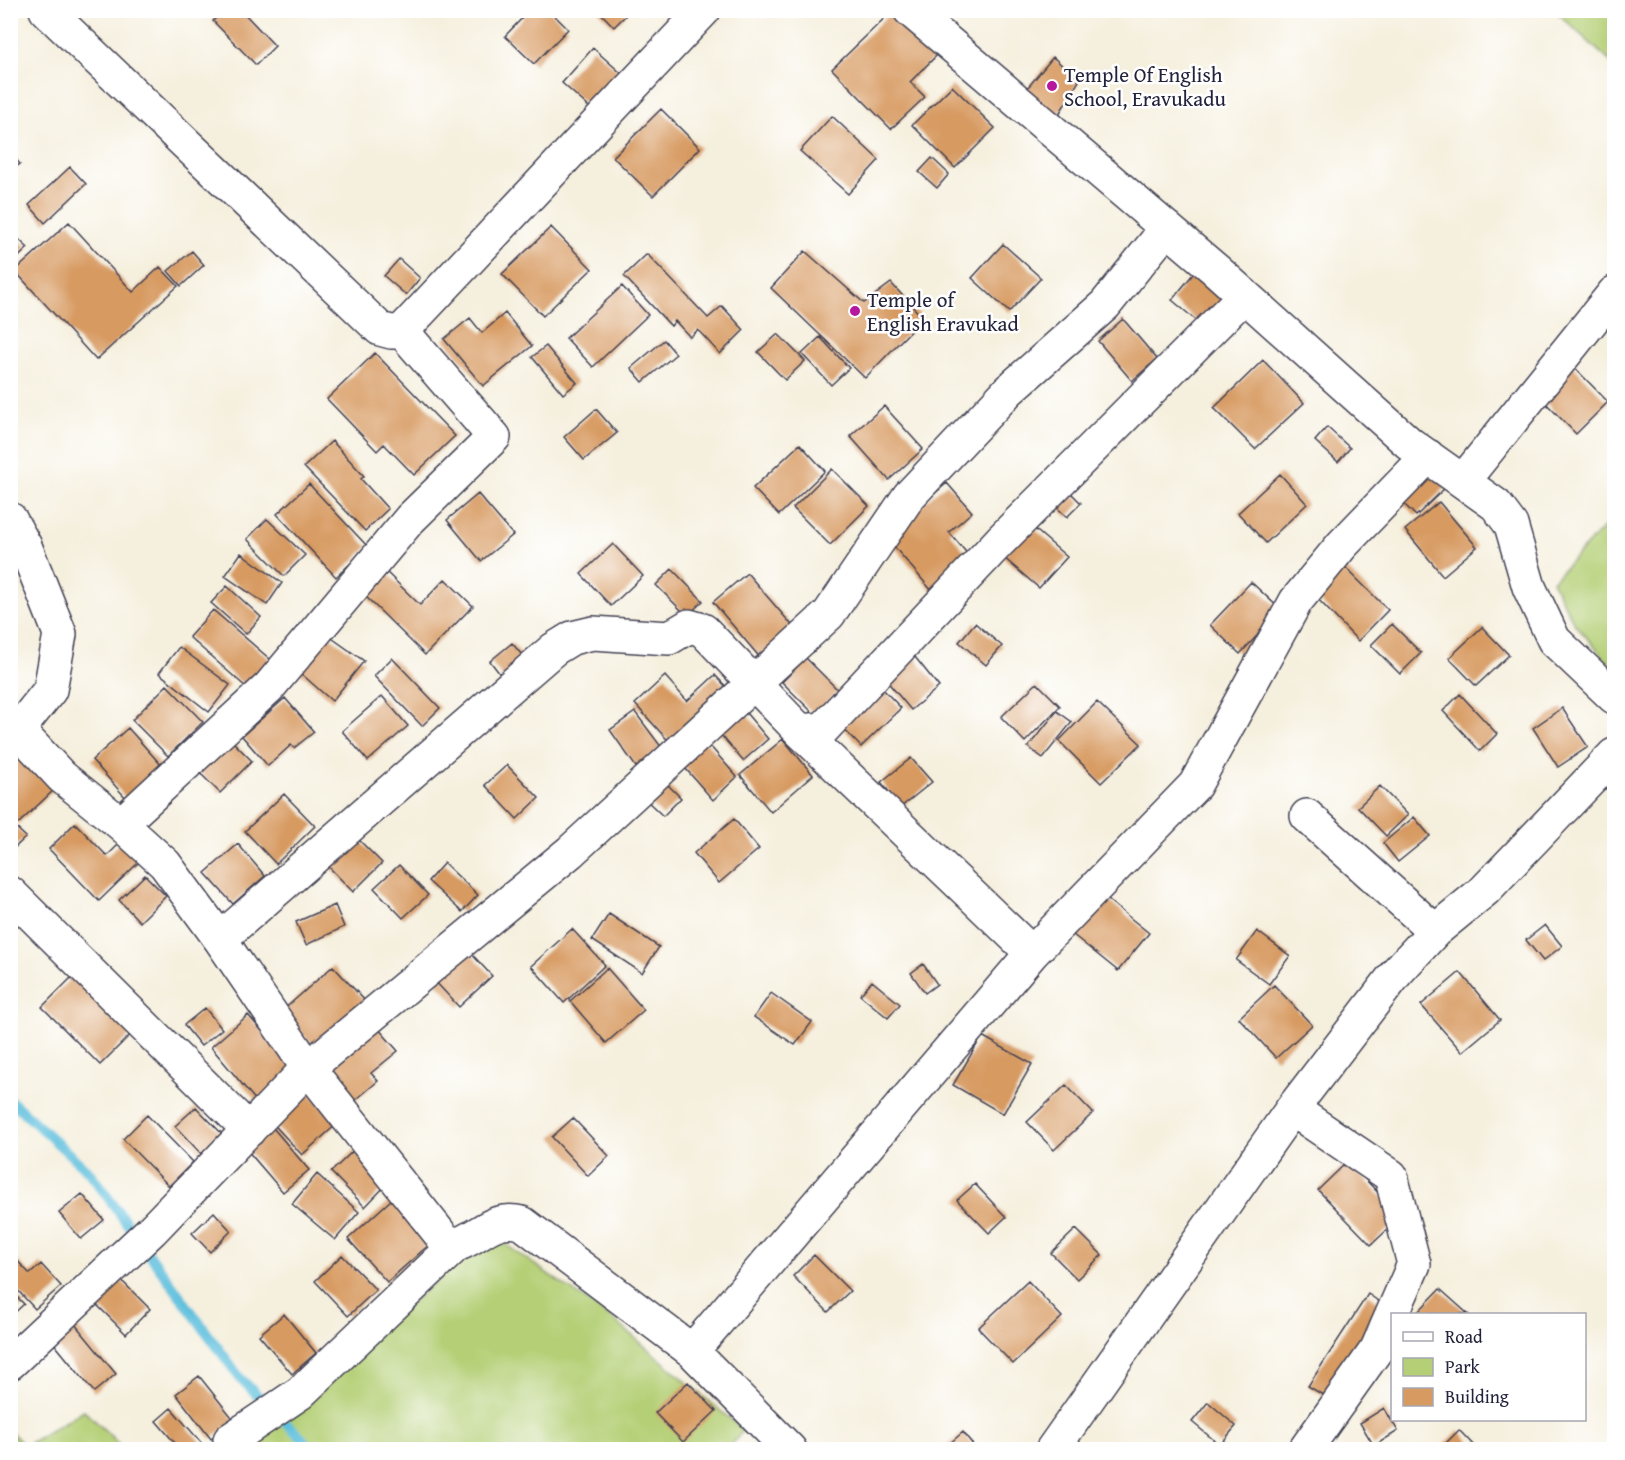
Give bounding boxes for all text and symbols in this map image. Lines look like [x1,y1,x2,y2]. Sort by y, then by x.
place label: Temple Of English School, Eravukadu [1064,59,1226,114]
marker: Temple Of English School, Eravukadu [1045,79,1059,93]
place label: Temple of English Eravukad [867,284,1019,339]
marker: Temple of English Eravukad [848,304,862,318]
legend [1391,1313,1586,1421]
text: Road [1445,1323,1483,1350]
text: Park [1445,1353,1481,1380]
text: Building [1445,1383,1509,1410]

